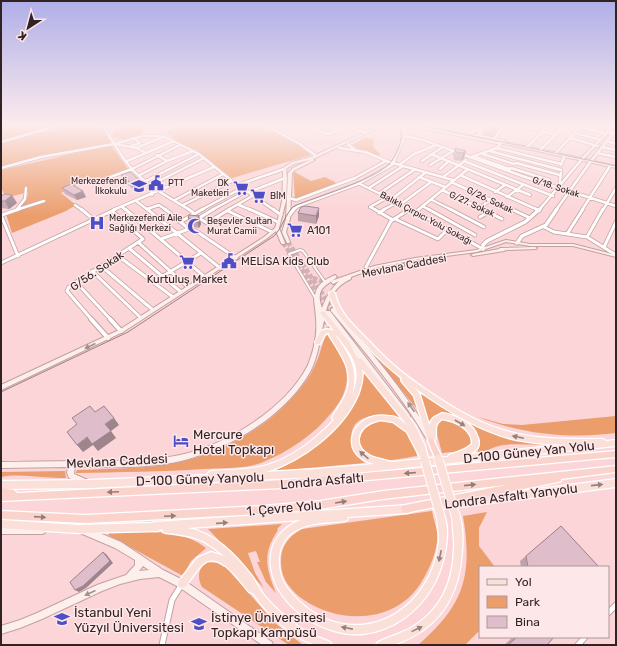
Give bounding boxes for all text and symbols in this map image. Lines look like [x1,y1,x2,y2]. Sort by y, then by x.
north arrow [8,8,48,48]
text: K [15,28,29,43]
public building icon: PTT [147,174,165,192]
street label: G/18. Sokak [531,175,581,199]
place label: Merkezefendi İlkokulu [71,176,127,196]
school or university icon: Merkezefendi İlkokulu [130,177,148,195]
place label: PTT [168,178,184,188]
place label: DK Maketleri [191,178,230,198]
supermarket icon: DK Maketleri [232,179,250,197]
street label: G/26. Sokak [465,185,515,215]
supermarket icon: BİM [249,187,267,205]
street label: Balıklı Çırpıcı Yolu Sokağı [378,189,474,247]
street label: G/27. Sokak [448,189,497,219]
place label: BİM [270,191,286,201]
place label: Merkezefendi Aile Sağlığı Merkezi [109,213,182,233]
hospital icon: Merkezefendi Aile Sağlığı Merkezi [88,214,106,232]
place label: Beşevler Sultan Murat Camii [207,216,272,236]
mosque icon: Beşevler Sultan Murat Camii [186,217,204,235]
supermarket icon: A101 [286,221,304,239]
place label: A101 [307,224,330,237]
street label: G/56. Sokak [68,248,126,294]
street label: Mevlana Caddesi [361,251,447,281]
public building icon: MELİSA Kids Club [220,252,238,270]
supermarket icon: Kurtuluş Market [178,253,196,271]
place label: MELİSA Kids Club [241,254,329,268]
place label: Kurtuluş Market [147,273,228,286]
one-way arrow [84,343,96,349]
one-way arrow [407,402,415,412]
one-way arrow [454,419,466,426]
place label: Mercure Hotel Topkapı [193,427,274,457]
hotel icon: Mercure Hotel Topkapı [172,432,190,450]
one-way arrow [512,433,524,439]
street label: D-100 Güney Yan Yolu [463,438,595,466]
street label: Mevlana Caddesi [66,451,168,471]
one-way arrow [358,451,369,460]
street label: D-100 Güney Yanyolu [135,469,265,489]
street label: Londra Asfaltı [280,470,364,492]
one-way arrow [404,470,416,477]
street label: Londra Asfaltı Yanyolu [444,480,578,512]
one-way arrow [464,482,476,488]
one-way arrow [591,482,603,489]
one-way arrow [106,489,119,495]
street label: 1. Çevre Yolu [246,497,322,519]
one-way arrow [335,499,347,505]
one-way arrow [164,512,176,519]
one-way arrow [34,513,46,520]
one-way arrow [216,519,228,526]
one-way arrow [437,550,443,563]
legend [479,566,609,638]
text: Yol [515,575,532,589]
one-way arrow [85,590,96,596]
text: Park [515,595,541,609]
place label: İstanbul Yeni Yüzyıl Üniversitesi [74,605,184,635]
school or university icon: İstanbul Yeni Yüzyıl Üniversitesi [53,610,71,628]
place label: İstinye Üniversitesi Topkapı Kampüsü [211,610,326,640]
school or university icon: İstinye Üniversitesi Topkapı Kampüsü [190,615,208,633]
text: Bina [515,615,540,629]
one-way arrow [341,625,353,631]
one-way arrow [411,625,422,632]

